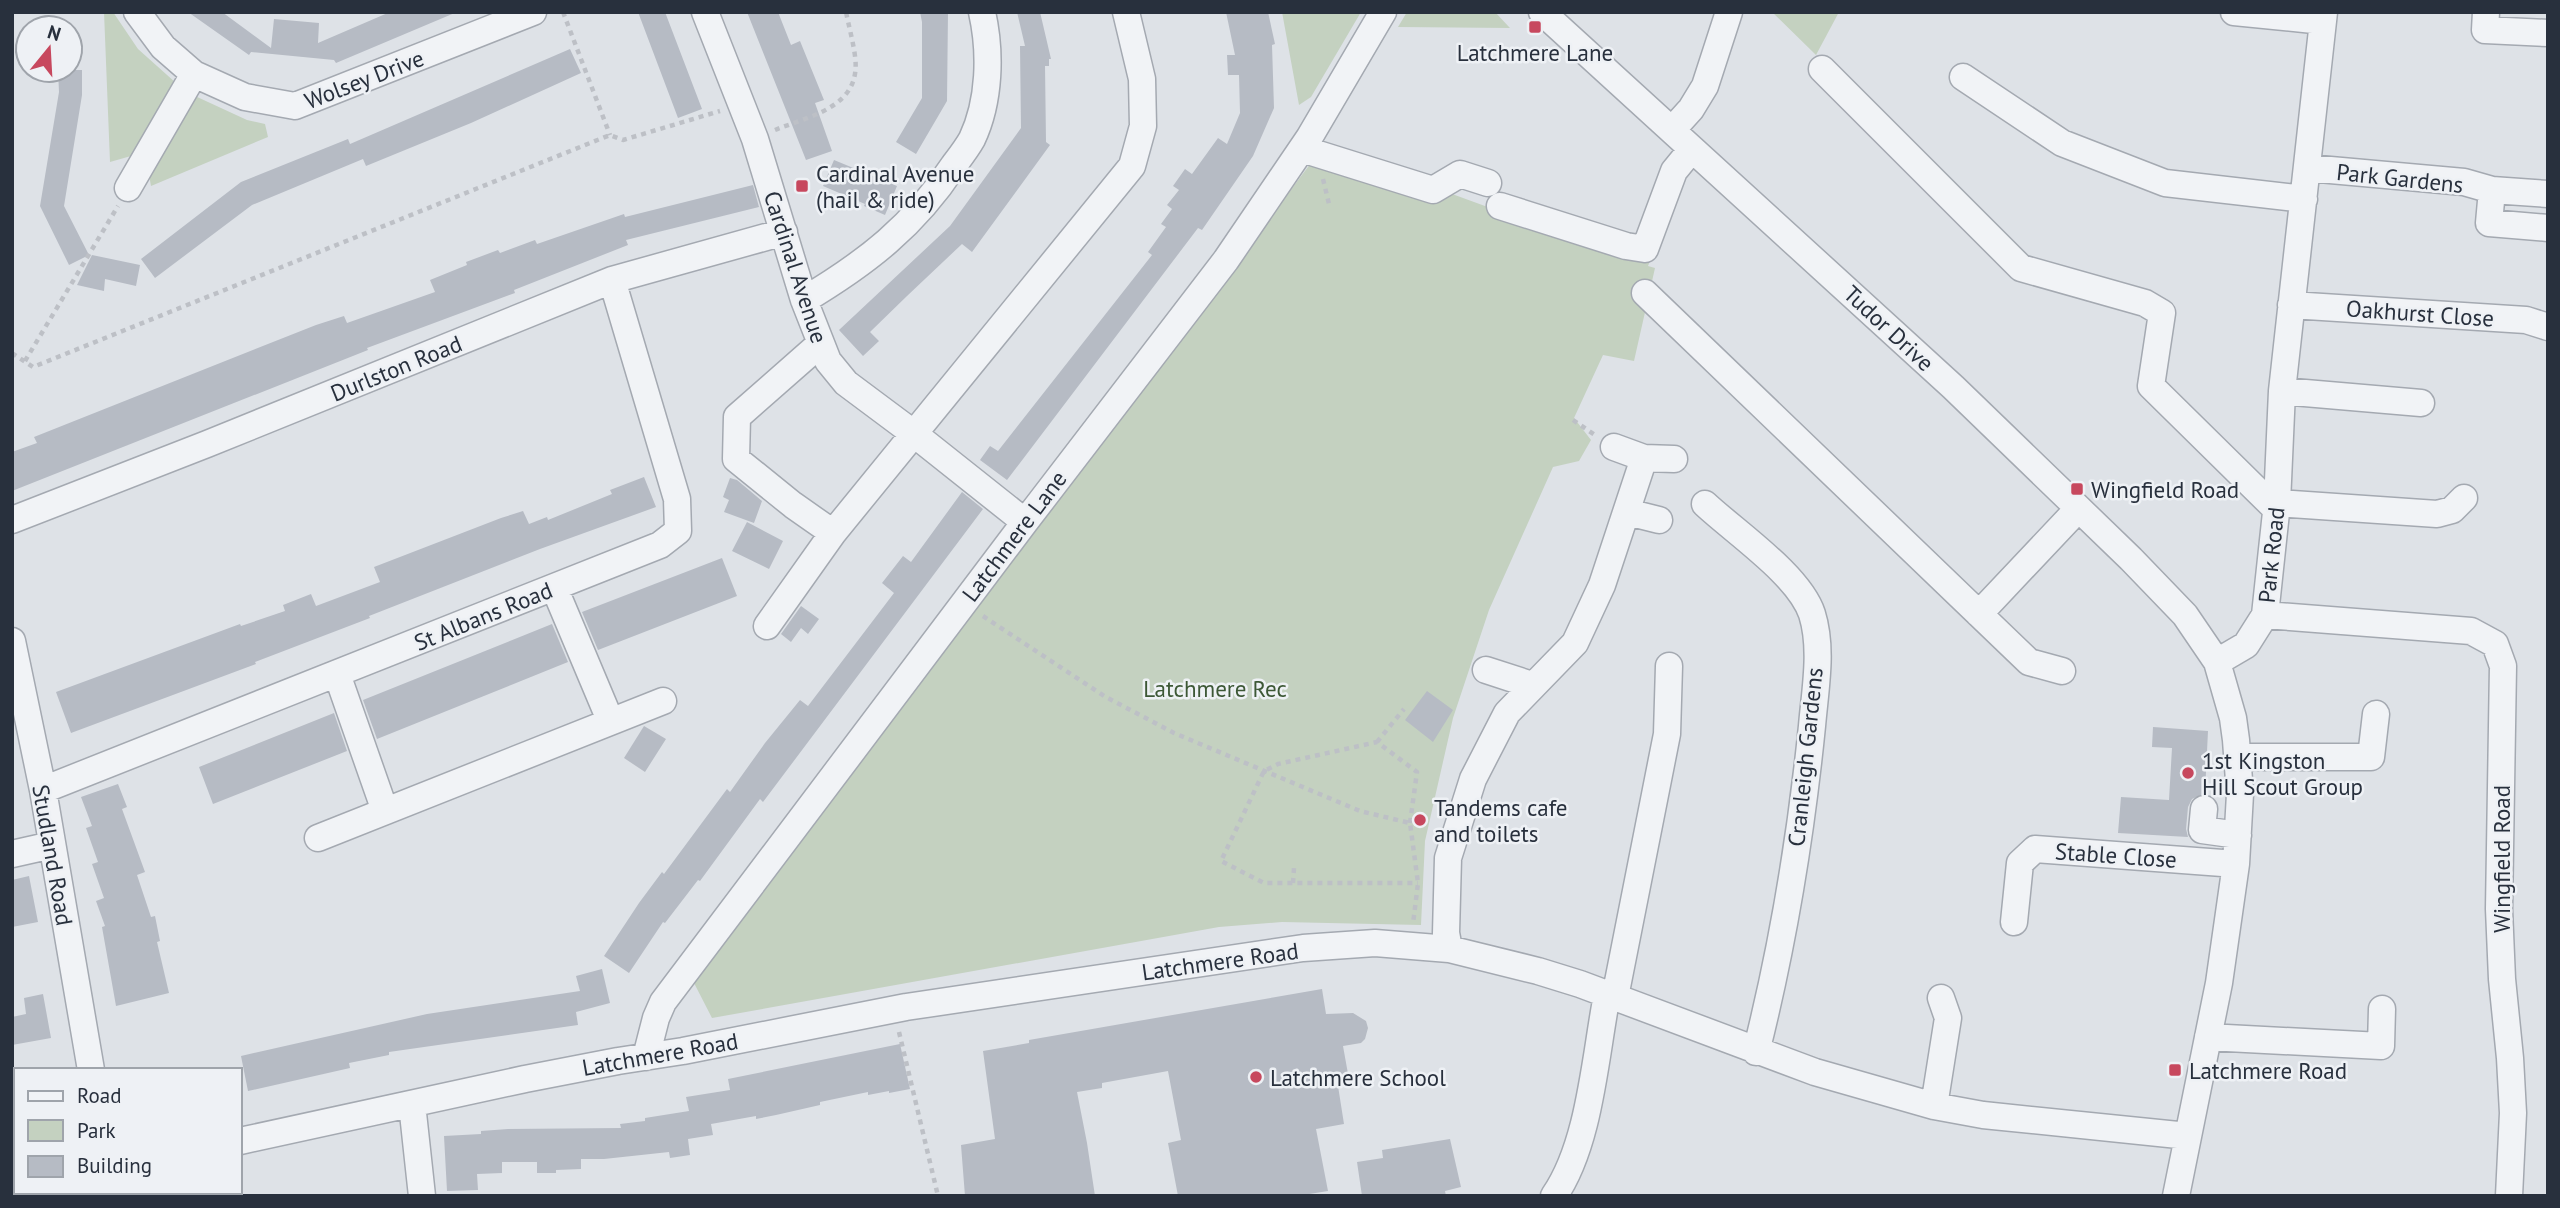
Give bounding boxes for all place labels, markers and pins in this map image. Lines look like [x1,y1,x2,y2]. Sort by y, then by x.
marker: Latchmere Lane [1527,19,1543,35]
place label: Latchmere Lane [1457,38,1613,67]
place label: Cardinal Avenue (hail & ride) [816,159,974,214]
marker: Cardinal Avenue (hail & ride) [794,178,810,194]
place label: Wingfield Road [2091,475,2239,504]
marker: Wingfield Road [2069,481,2085,497]
place label: 1st Kingston Hill Scout Group [2202,746,2363,801]
marker: 1st Kingston Hill Scout Group [2180,765,2196,781]
place label: Tandems cafe and toilets [1434,793,1567,848]
marker: Tandems cafe and toilets [1412,812,1428,828]
place label: Latchmere Road [2189,1056,2347,1085]
marker: Latchmere Road [2167,1062,2183,1078]
place label: Latchmere School [1270,1063,1446,1092]
marker: Latchmere School [1248,1069,1264,1085]

